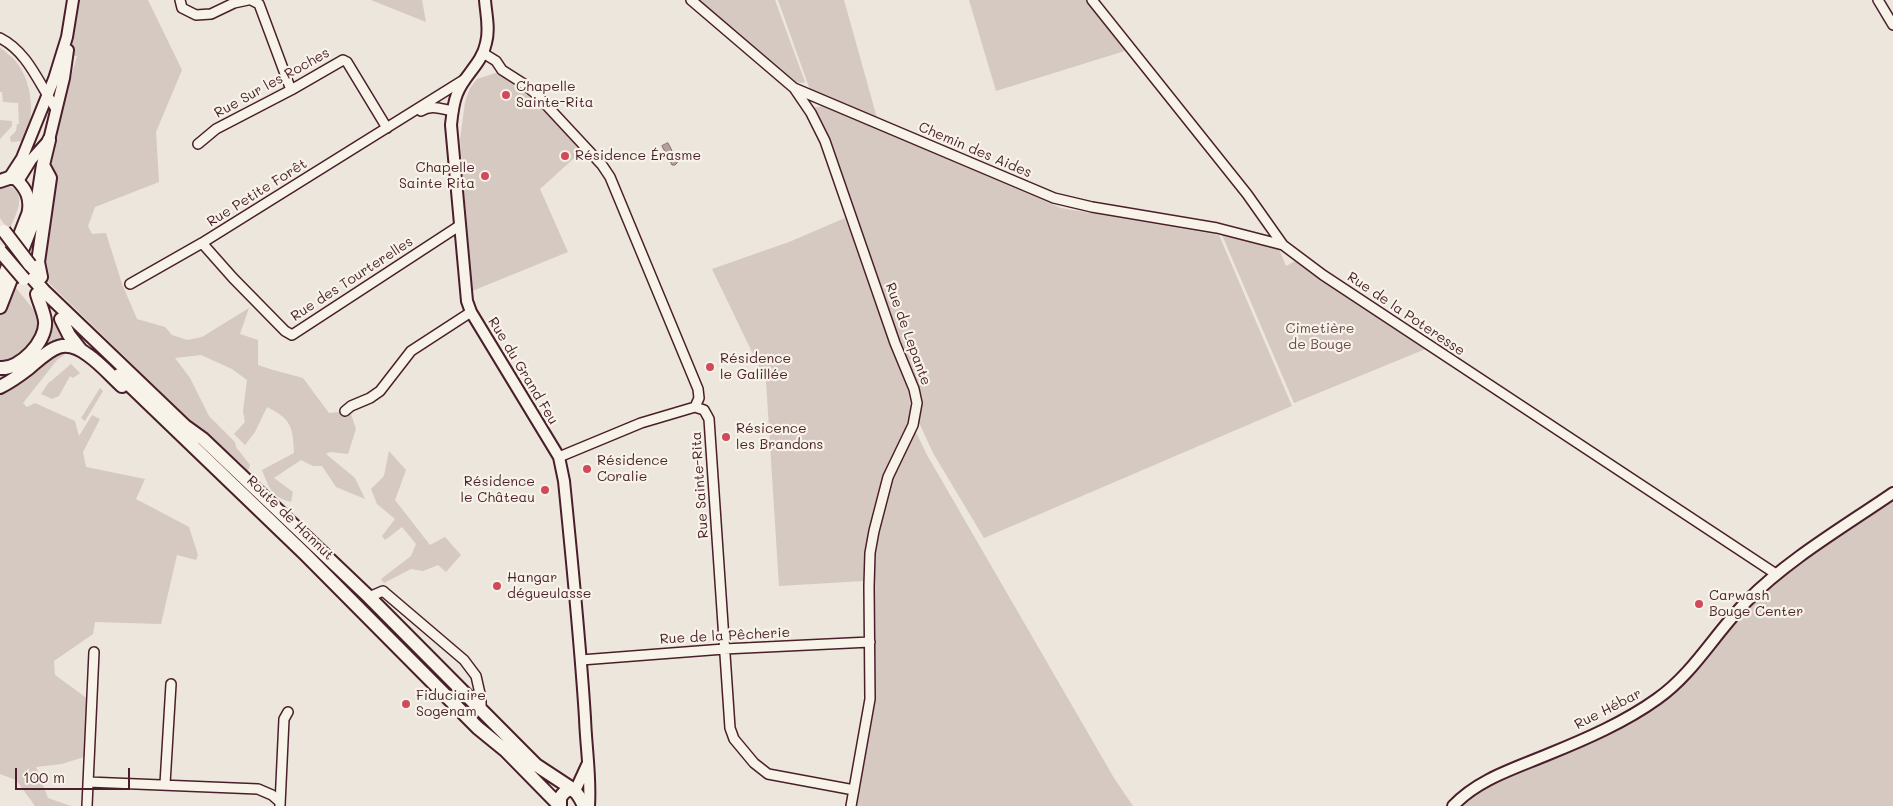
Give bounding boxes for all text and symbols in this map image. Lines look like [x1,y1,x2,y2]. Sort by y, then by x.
street label: Rue Sur les Roches [211,44,333,122]
place label: Chapelle Sainte-Rita [516,79,594,111]
marker: Chapelle Sainte-Rita [500,89,512,101]
street label: Chemin des Aides [916,119,1034,181]
place label: Résidence Érasme [575,148,701,164]
marker: Résidence Érasme [559,150,571,162]
street label: Rue Petite Forêt [204,155,310,231]
place label: Chapelle Sainte Rita [399,160,475,192]
marker: Chapelle Sainte Rita [479,170,491,182]
street label: Rue des Tourterelles [288,233,416,325]
street label: Rue de la Poteresse [1344,268,1468,360]
street label: Rue de Lepante [882,280,934,388]
street label: Rue du Grand Feu [484,314,562,428]
park label: Cimetière de Bouge [1286,321,1354,354]
place label: Résidence le Galillée [720,351,791,384]
marker: Résidence le Galillée [704,361,716,373]
place label: Résicence les Brandons [736,421,823,454]
street label: Rue Sainte-Rita [688,431,712,539]
marker: Résicence les Brandons [720,431,732,443]
place label: Résidence Coralie [597,453,668,486]
marker: Résidence Coralie [581,463,593,475]
street label: Route de Hannut [243,472,337,564]
place label: Résidence le Château [461,474,535,507]
marker: Résidence le Château [539,484,551,496]
place label: Hangar dégueulasse [507,570,591,602]
marker: Hangar dégueulasse [491,580,503,592]
place label: Carwash Bouge Center [1709,588,1803,620]
marker: Carwash Bouge Center [1693,598,1705,610]
street label: Rue de la Pêcherie [659,624,791,648]
street label: Rue Hébar [1572,685,1644,733]
place label: Fiduciaire Sogenam [416,688,486,720]
marker: Fiduciaire Sogenam [400,698,412,710]
scale bar [18,758,132,790]
text: 100 m [23,767,65,787]

